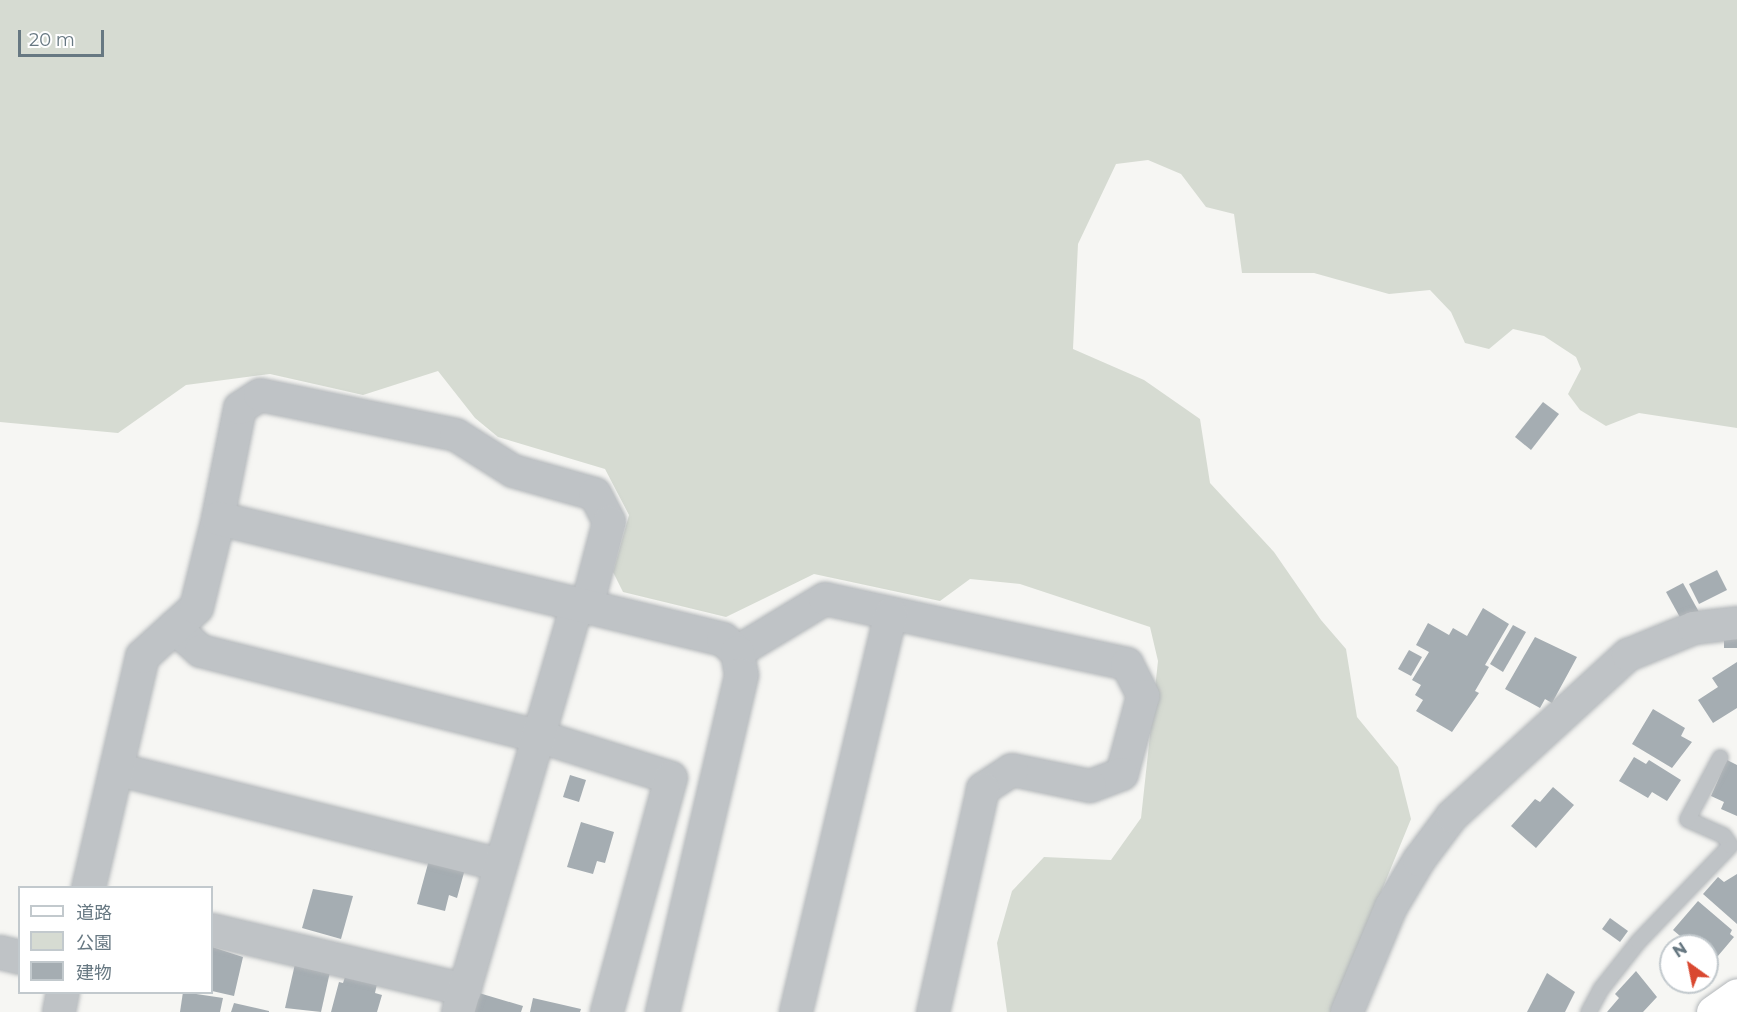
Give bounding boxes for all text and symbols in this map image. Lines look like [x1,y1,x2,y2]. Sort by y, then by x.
scale bar [21,18,106,56]
text: 20 m [29,29,75,51]
legend [18,886,213,994]
text: 道路 [76,902,112,924]
text: 公園 [76,932,112,954]
north arrow [1659,934,1719,994]
text: N [1669,939,1691,962]
text: 建物 [76,962,112,984]

